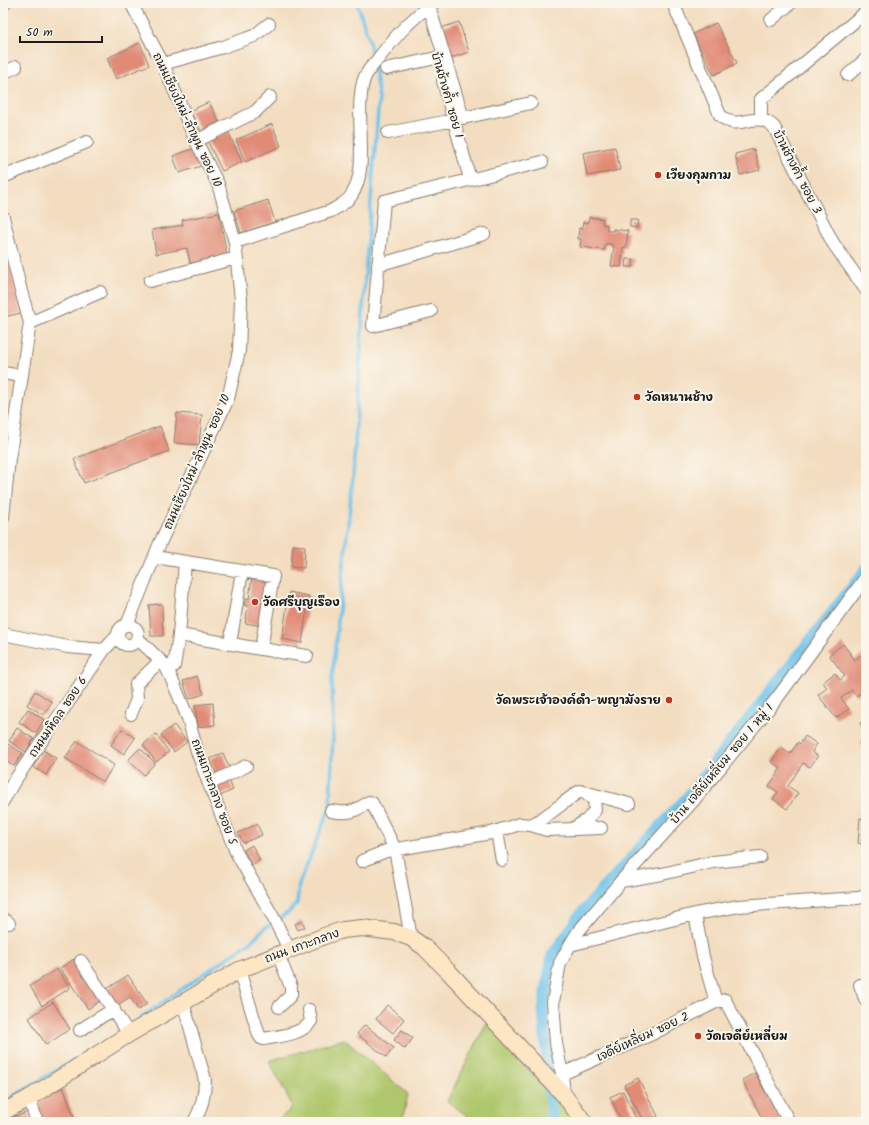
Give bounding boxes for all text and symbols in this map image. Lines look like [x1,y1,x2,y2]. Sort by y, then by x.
scale bar [20,18,102,44]
text: 50 m [26,23,53,42]
street label: บ้านช้างค้ำ ซอย 1 [426,49,470,141]
street label: ถนนเชียงใหม่-ลำพูน ซอย 10 [147,50,227,190]
street label: บ้านช้างค้ำ ซอย 3 [768,126,828,217]
place label: เวียงกุมกาม [666,166,732,185]
marker: เวียงกุมกาม [653,170,663,180]
place label: วัดหนานช้าง [645,388,714,407]
street label: ถนนเชียงใหม่-ลำพูน ซอย 10 [159,391,235,533]
marker: วัดหนานช้าง [632,392,642,402]
place label: วัดศรีบุญเรือง [263,593,340,612]
marker: วัดศรีบุญเรือง [250,597,260,607]
street label: ถนนมหิดล ซอย 6 [24,673,92,761]
place label: วัดพระเจ้าองค์ดำ-พญามังราย [496,691,661,710]
marker: วัดพระเจ้าองค์ดำ-พญามังราย [664,695,674,705]
street label: บ้าน เจดีย์เหลี่ยม ซอย 1 หมู่ 1 [664,698,778,829]
street label: ถนนเกาะกลาง ซอย 5 [186,736,243,849]
street label: ถนน เกาะกลาง [262,924,342,968]
street label: เจดีย์เหลี่ยม ซอย 2 [593,1005,692,1067]
place label: วัดเจดีย์เหลี่ยม [706,1025,788,1046]
marker: วัดเจดีย์เหลี่ยม [693,1031,703,1041]

